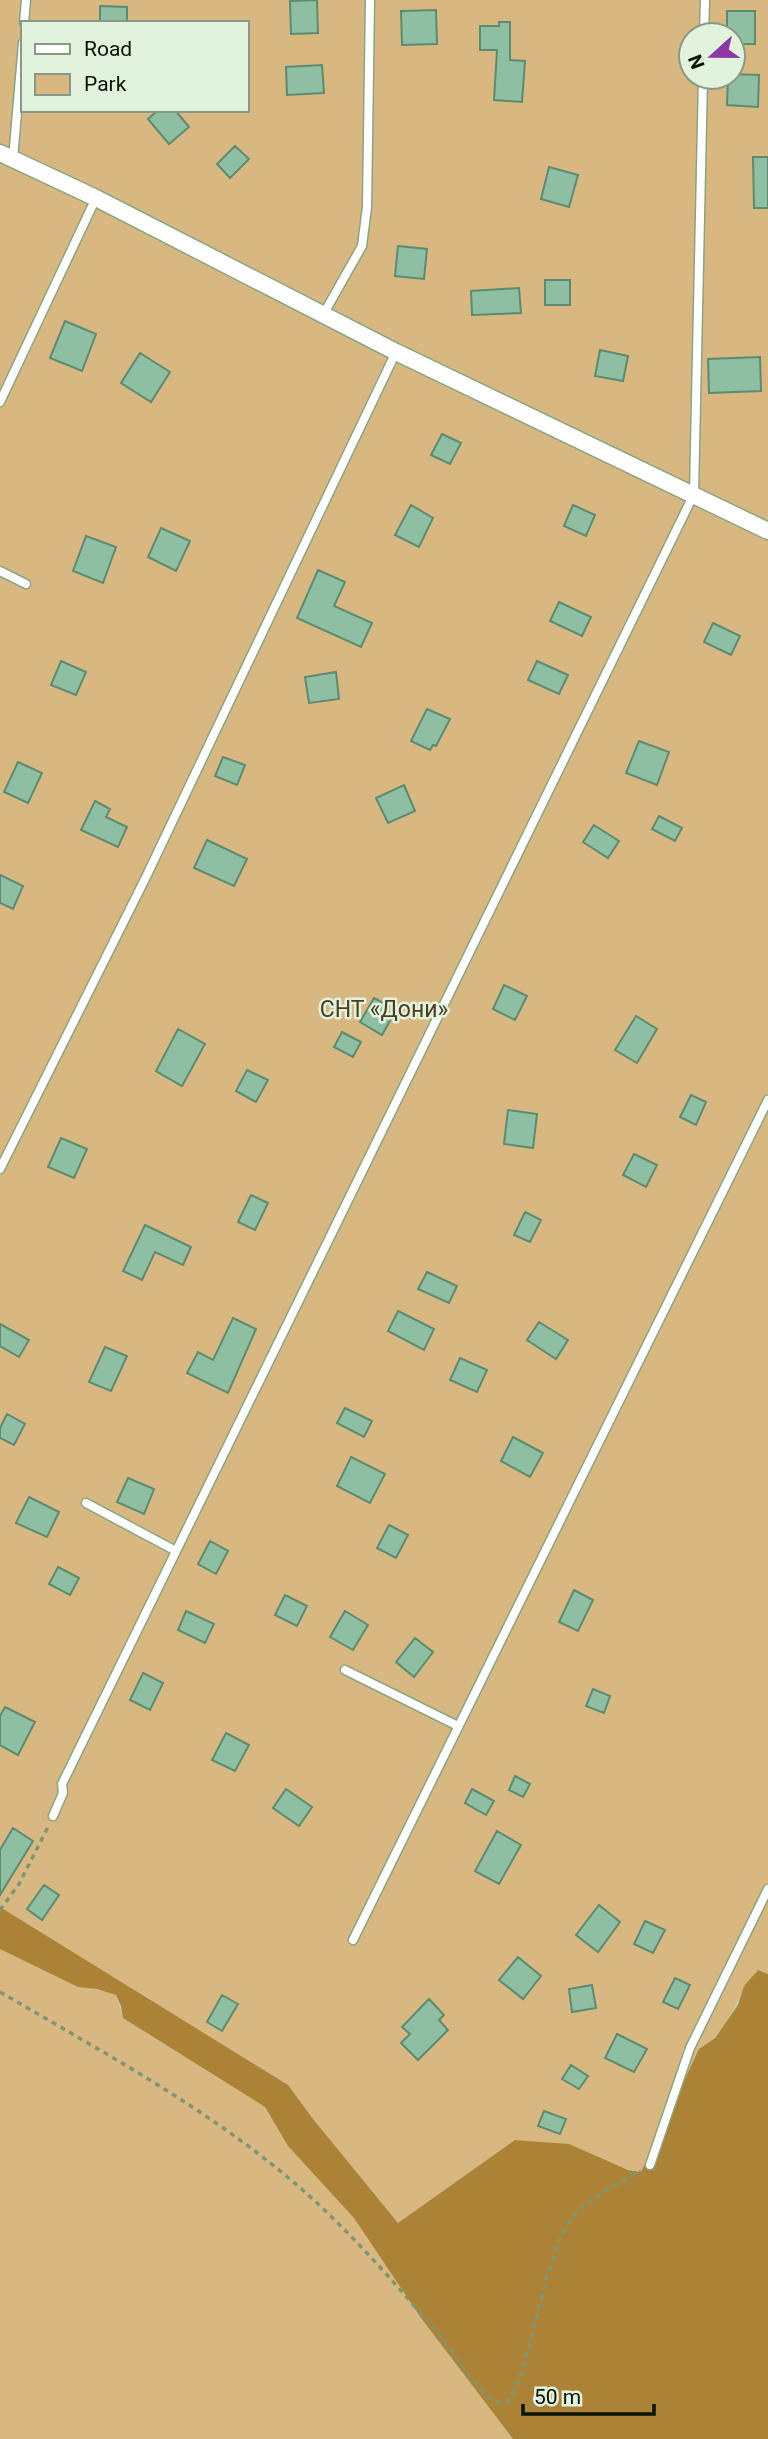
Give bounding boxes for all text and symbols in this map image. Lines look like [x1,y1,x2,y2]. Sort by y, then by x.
legend [21,21,248,112]
north arrow [677,21,747,91]
text: Road [84,37,132,61]
text: N [683,52,710,72]
text: Park [84,72,127,96]
park label: СНТ «Дони» [320,996,448,1023]
scale bar [523,2372,654,2416]
text: 50 m [534,2385,581,2409]

